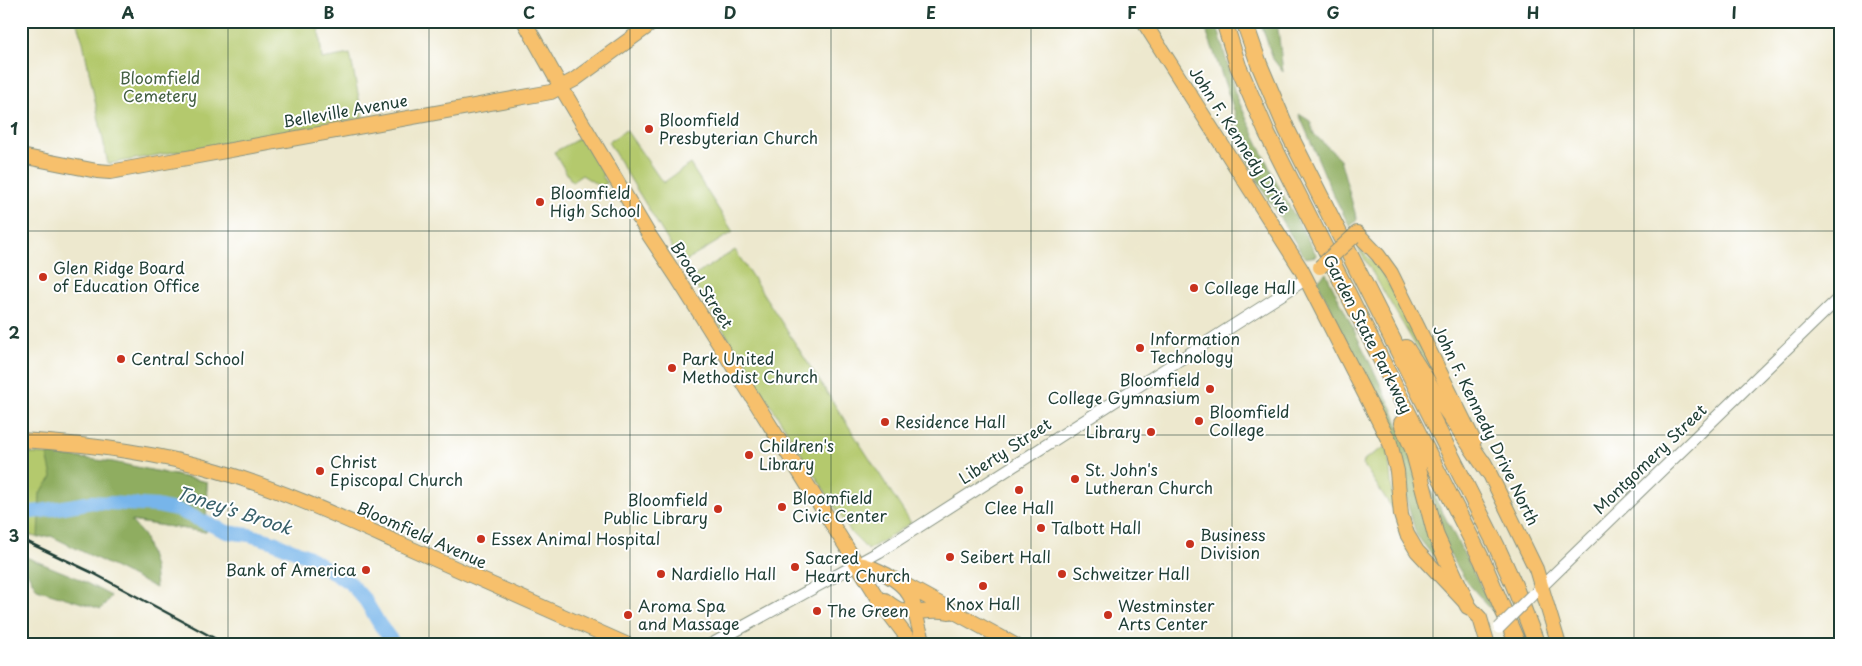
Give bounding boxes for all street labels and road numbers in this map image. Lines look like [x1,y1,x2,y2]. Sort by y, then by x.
street label: John F. Kennedy Drive [1184,61,1298,218]
street label: Belleville Avenue [281,87,409,133]
street label: Broad Street [666,236,740,333]
street label: Garden State Parkway [1318,250,1420,417]
street label: John F. Kennedy Drive North [1428,320,1546,529]
street label: Montgomery Street [1587,397,1712,519]
street label: Liberty Street [953,411,1056,489]
street label: Bloomfield Avenue [354,495,492,574]

